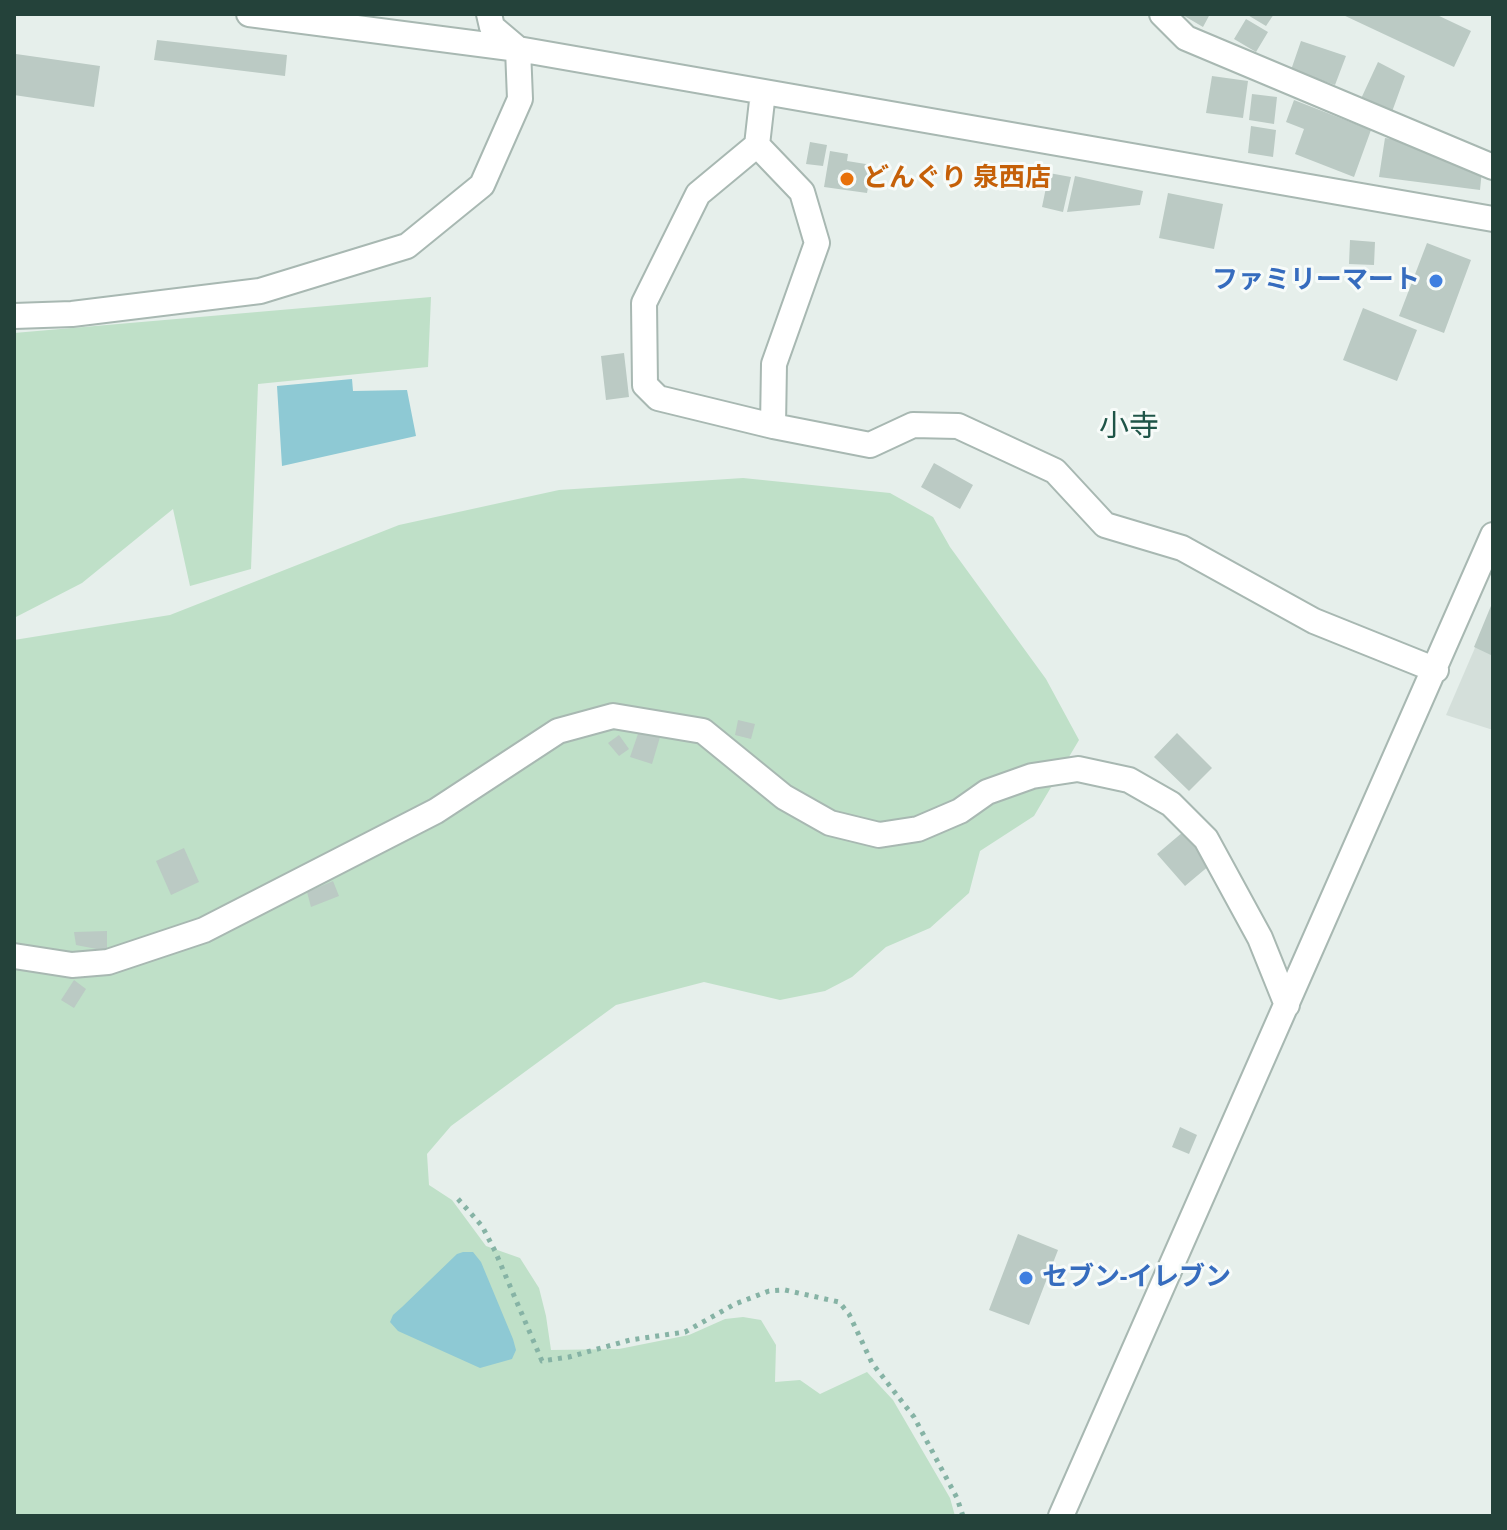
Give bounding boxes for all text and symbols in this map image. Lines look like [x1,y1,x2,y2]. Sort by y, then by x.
place label: どんぐり 泉西店 [863,163,1051,195]
marker: どんぐり 泉西店 [838,170,856,188]
place label: ファミリーマート [1212,265,1420,297]
marker: ファミリーマート [1427,272,1445,290]
district label: 小寺 [1099,410,1159,446]
place label: セブン-イレブン [1042,1262,1231,1294]
marker: セブン-イレブン [1017,1269,1035,1287]

